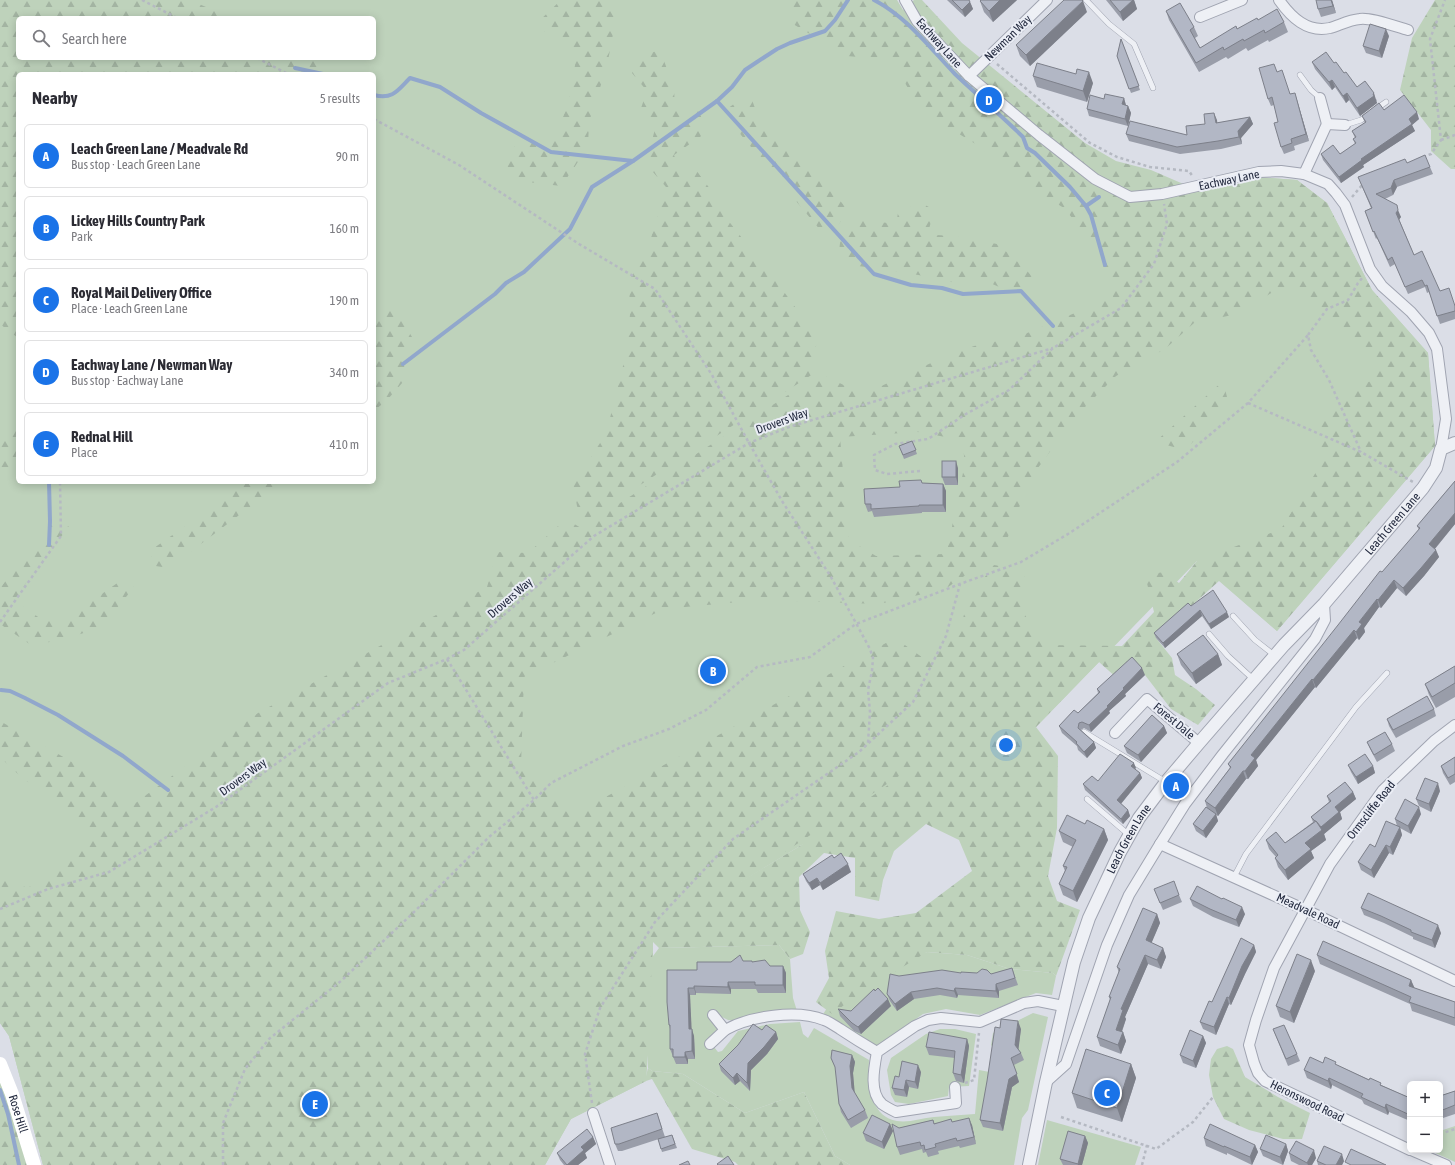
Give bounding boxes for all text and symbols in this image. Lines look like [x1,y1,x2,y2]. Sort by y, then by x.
street label: Newman Way [982,12,1035,64]
street label: Eachway Lane [913,15,965,71]
search box [16,16,376,60]
icon: search [30,27,52,49]
text: Search here [62,30,127,47]
pin: D [976,85,1002,115]
text: Nearby [32,88,78,108]
text: 5 results [320,91,360,106]
text: Leach Green Lane / Meadvale Rd [71,140,248,157]
text: A [43,149,49,164]
text: 90 m [336,149,359,164]
text: Bus stop · Leach Green Lane [71,157,200,172]
street label: Eachway Lane [1197,167,1261,193]
text: Lickey Hills Country Park [71,212,205,229]
text: B [43,221,49,236]
text: 160 m [330,221,359,236]
text: Park [71,229,93,244]
text: Royal Mail Delivery Office [71,284,212,301]
text: C [43,293,49,308]
text: 190 m [330,293,359,308]
text: Place · Leach Green Lane [71,301,188,316]
text: Eachway Lane / Newman Way [71,356,232,373]
text: D [42,365,50,380]
text: 340 m [330,365,359,380]
text: Bus stop · Eachway Lane [71,373,183,388]
street label: Drovers Way [754,405,810,437]
text: Rednal Hill [71,428,133,445]
text: E [43,437,49,452]
text: 410 m [330,437,359,452]
text: Place [71,445,98,460]
street label: Leach Green Lane [1362,490,1423,558]
street label: Drovers Way [485,575,535,621]
pin: B [700,656,726,686]
street label: Forest Dale [1151,700,1197,742]
your location [996,735,1016,755]
street label: Drovers Way [217,755,269,799]
pin: A [1163,771,1189,801]
street label: Ormscliffe Road [1344,778,1398,842]
street label: Leach Green Lane [1104,801,1154,876]
street label: Meadvale Road [1274,890,1342,932]
street label: Heronswood Road [1268,1077,1346,1125]
pin: C [1094,1078,1120,1108]
map controls [1407,1081,1443,1153]
button: + [1407,1081,1443,1117]
pin: E [302,1089,328,1119]
street label: Rose Hill [6,1093,31,1135]
button: − [1407,1117,1443,1153]

